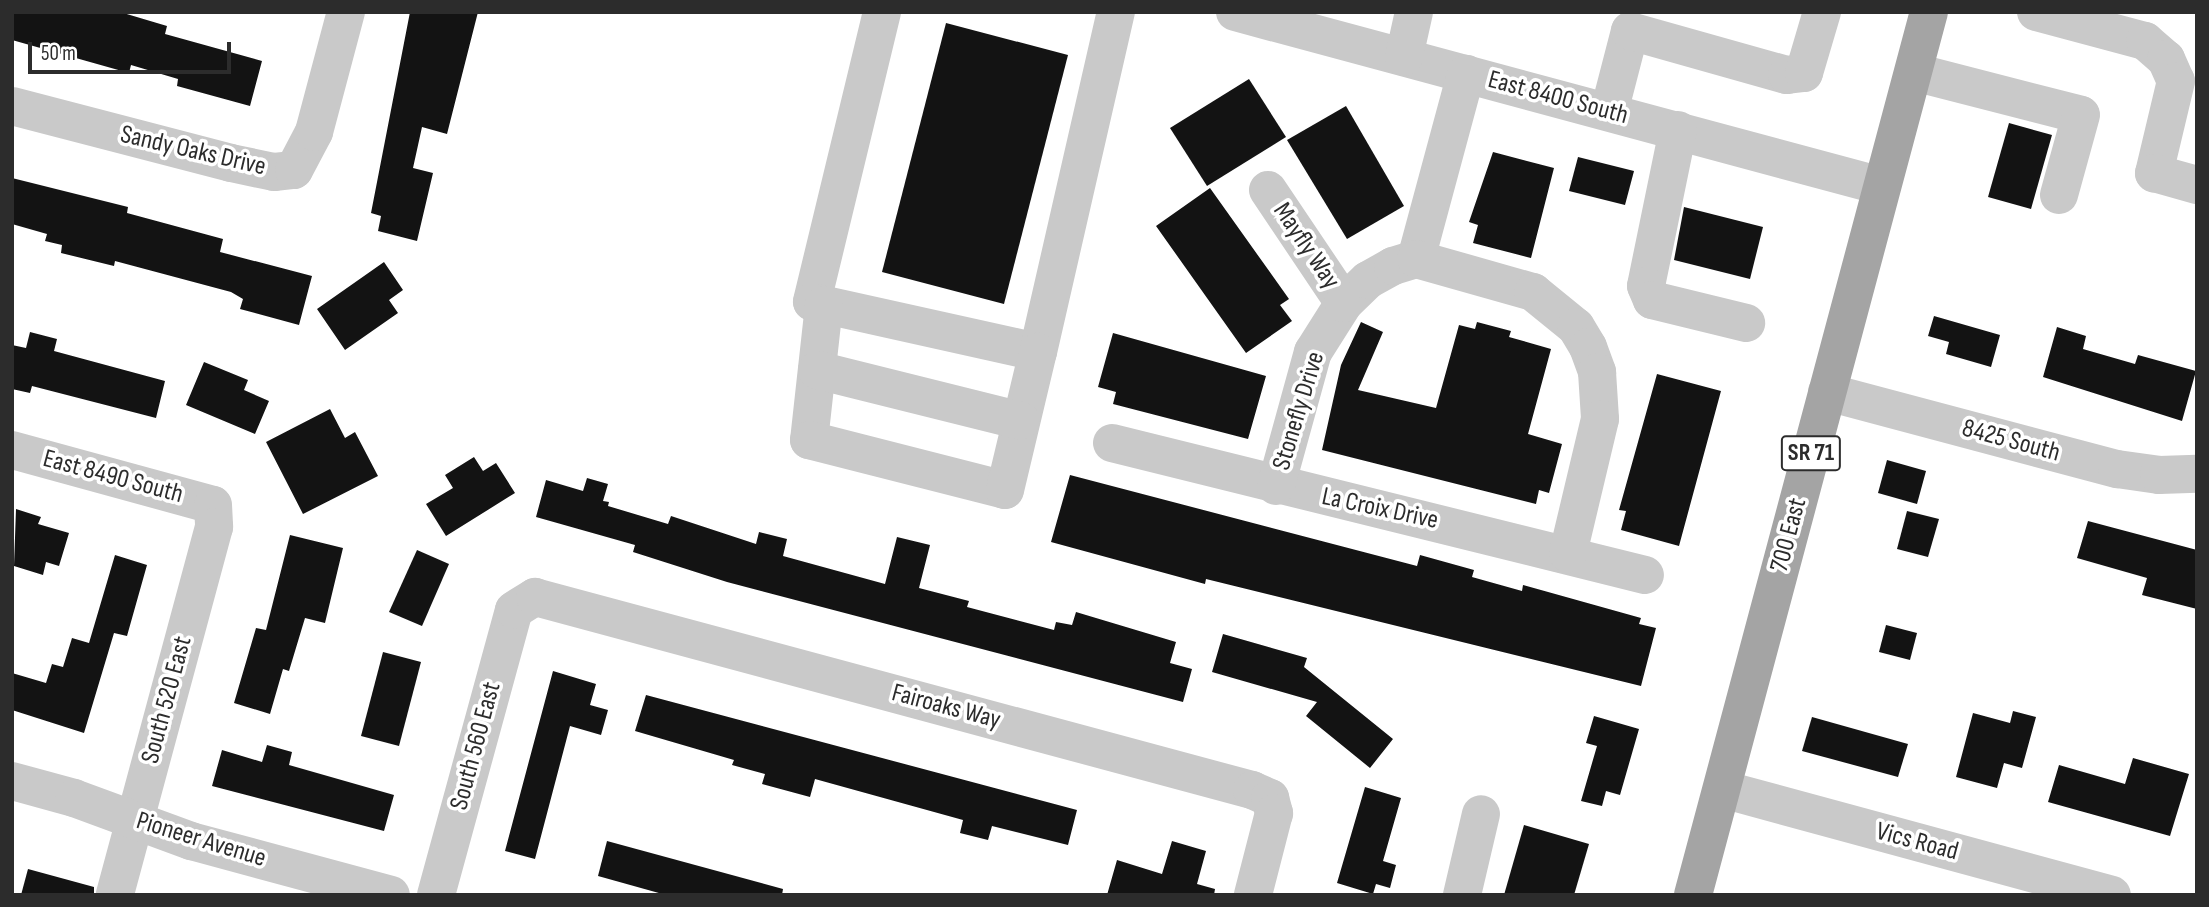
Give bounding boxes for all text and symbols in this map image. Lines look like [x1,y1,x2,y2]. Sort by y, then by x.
scale bar [32,28,234,72]
text: 50 m [41,41,76,66]
street label: East 8400 South [1485,64,1631,132]
street label: Sandy Oaks Drive [117,119,269,183]
street label: Mayfly Way [1266,197,1346,295]
street label: Stonefly Drive [1266,348,1332,474]
street label: 8425 South [1959,413,2063,469]
road number: SR 71 [1780,432,1842,474]
street label: East 8490 South [40,443,186,511]
street label: La Croix Drive [1319,481,1441,537]
street label: 700 East [1764,495,1814,575]
street label: South 520 East [135,633,199,767]
street label: Fairoaks Way [888,678,1004,736]
street label: South 560 East [444,679,508,813]
street label: Pioneer Avenue [132,806,270,874]
street label: Vics Road [1873,816,1961,868]

